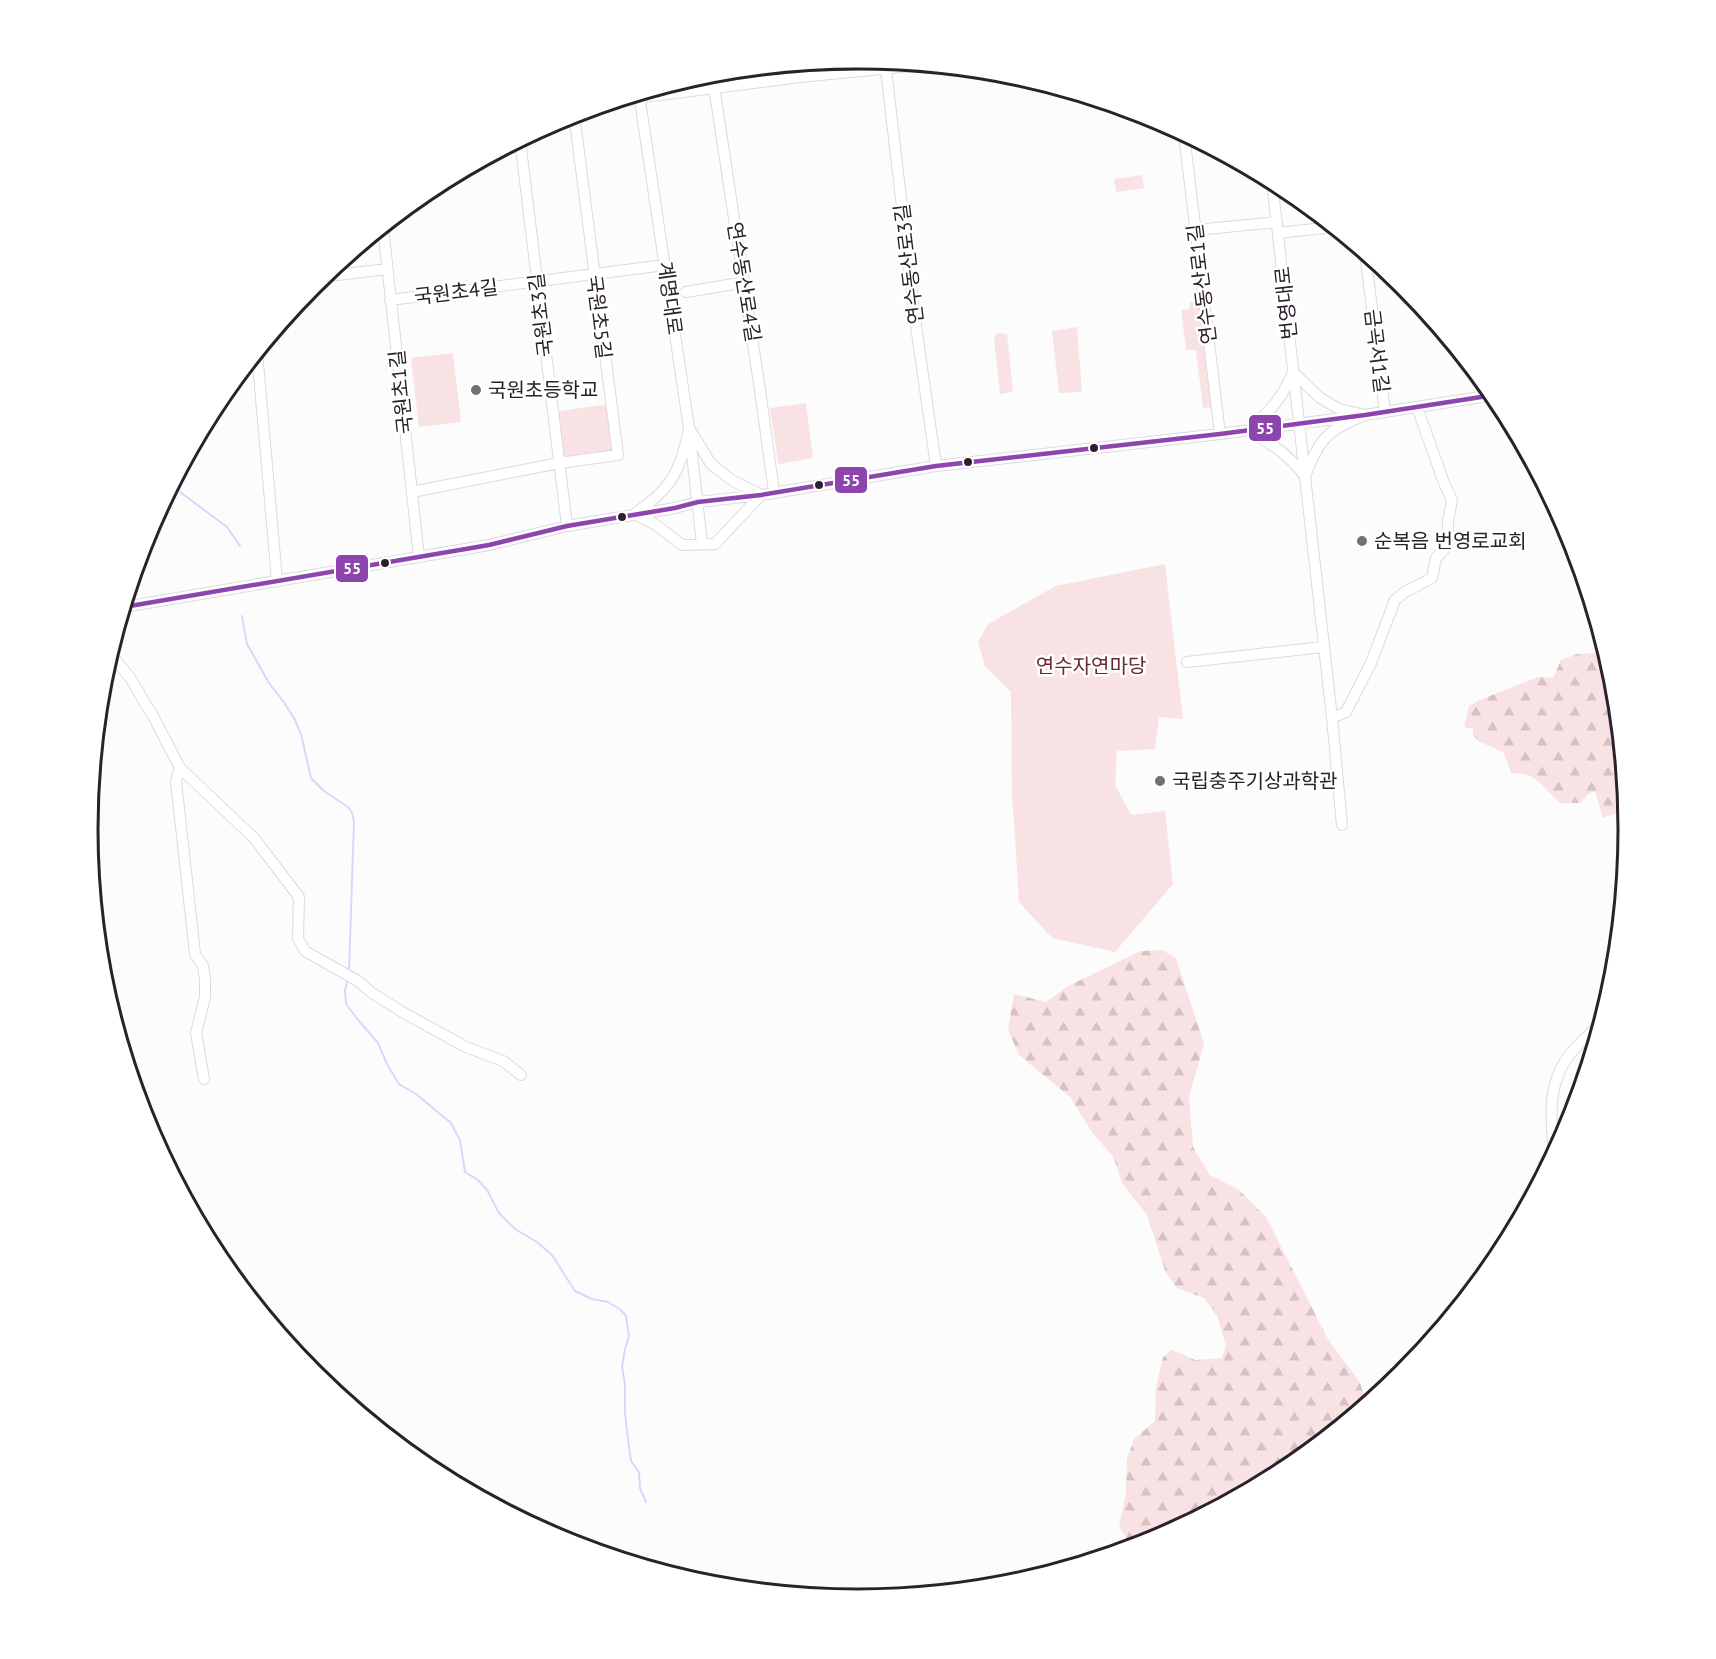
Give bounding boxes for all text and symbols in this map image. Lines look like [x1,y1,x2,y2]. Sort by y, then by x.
street label: 연수동산로3길 [889,202,929,326]
street label: 연수동산로4길 [722,220,766,344]
street label: 연수동산로1길 [1182,222,1222,346]
street label: 계명대로 [652,260,688,336]
street label: 번영대로 [1269,265,1303,341]
street label: 국원초3길 [523,271,559,359]
street label: 국원초5길 [581,273,617,361]
street label: 국원초4길 [412,274,500,310]
street label: 금곡서1길 [1359,307,1395,395]
street label: 국원초1길 [384,349,418,435]
place label: 국원초등학교 [488,377,598,403]
marker: 국원초등학교 [469,383,483,397]
line badge: 55 [1248,414,1282,442]
text: 55 [1256,418,1274,438]
unlabelled marker [1088,442,1100,454]
unlabelled marker [962,456,974,468]
line badge: 55 [834,466,868,494]
text: 55 [842,470,860,490]
unlabelled marker [813,479,825,491]
unlabelled marker [616,511,628,523]
place label: 순복음 번영로교회 [1374,528,1527,554]
marker: 순복음 번영로교회 [1355,534,1369,548]
line badge: 55 [335,554,369,583]
unlabelled marker [379,557,391,569]
text: 55 [343,558,361,578]
park label: 연수자연마당 [1036,653,1146,679]
place label: 국립충주기상과학관 [1172,768,1338,794]
marker: 국립충주기상과학관 [1153,774,1167,788]

